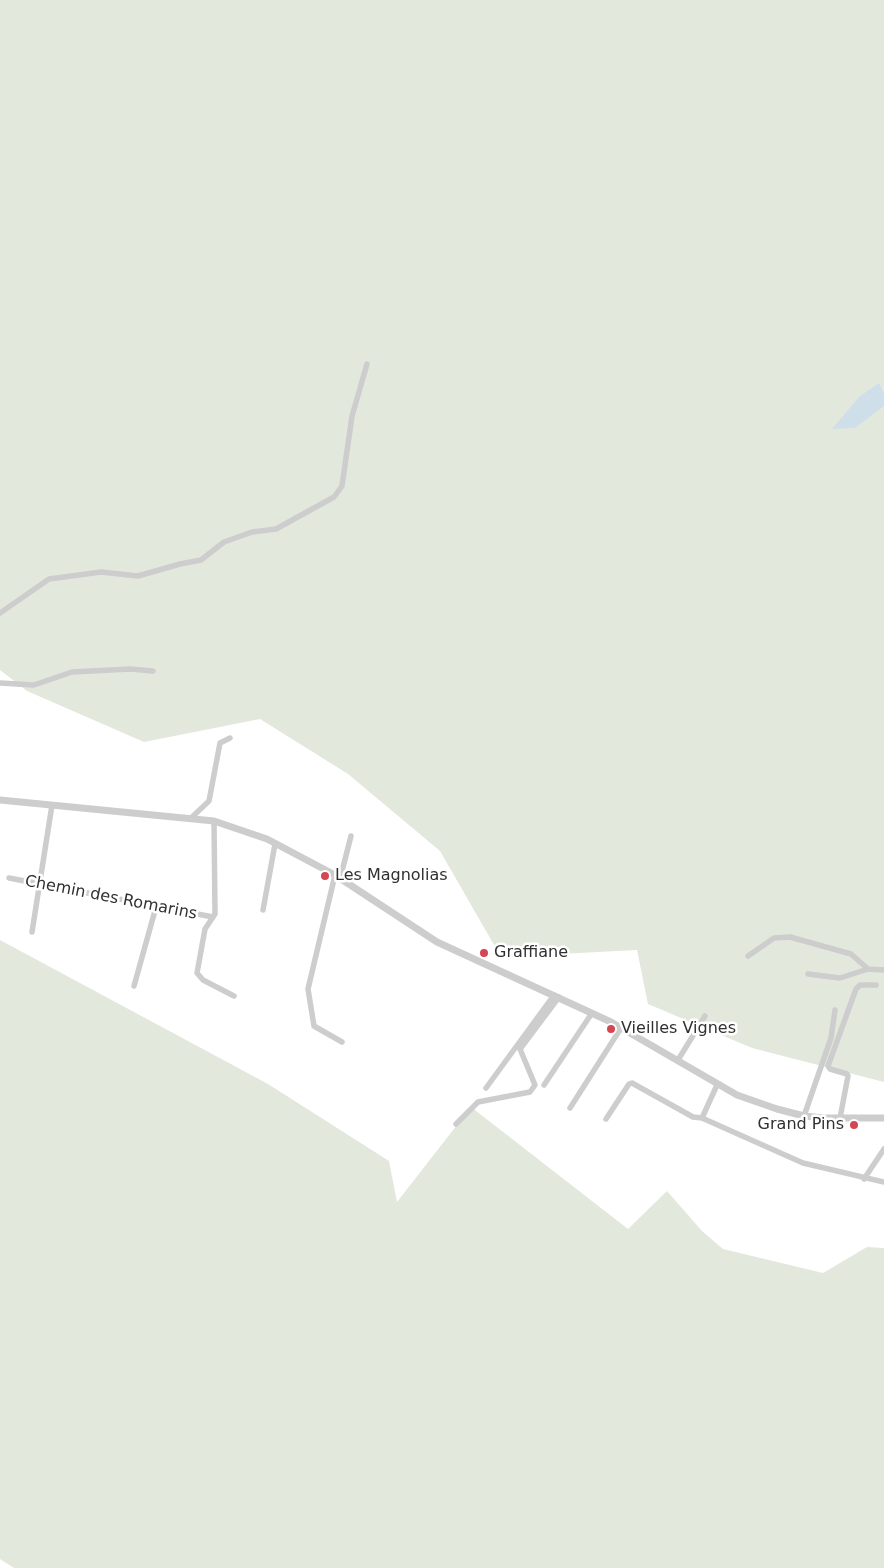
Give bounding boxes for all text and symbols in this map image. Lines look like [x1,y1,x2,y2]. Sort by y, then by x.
place label: Les Magnolias [335,866,448,886]
marker: Les Magnolias [319,870,331,882]
street label: Chemin des Romarins [23,872,199,924]
place label: Graffiane [494,943,568,963]
marker: Graffiane [478,947,490,959]
place label: Vieilles Vignes [621,1019,736,1039]
marker: Vieilles Vignes [605,1023,617,1035]
place label: Grand Pins [758,1115,844,1135]
marker: Grand Pins [848,1119,860,1131]

